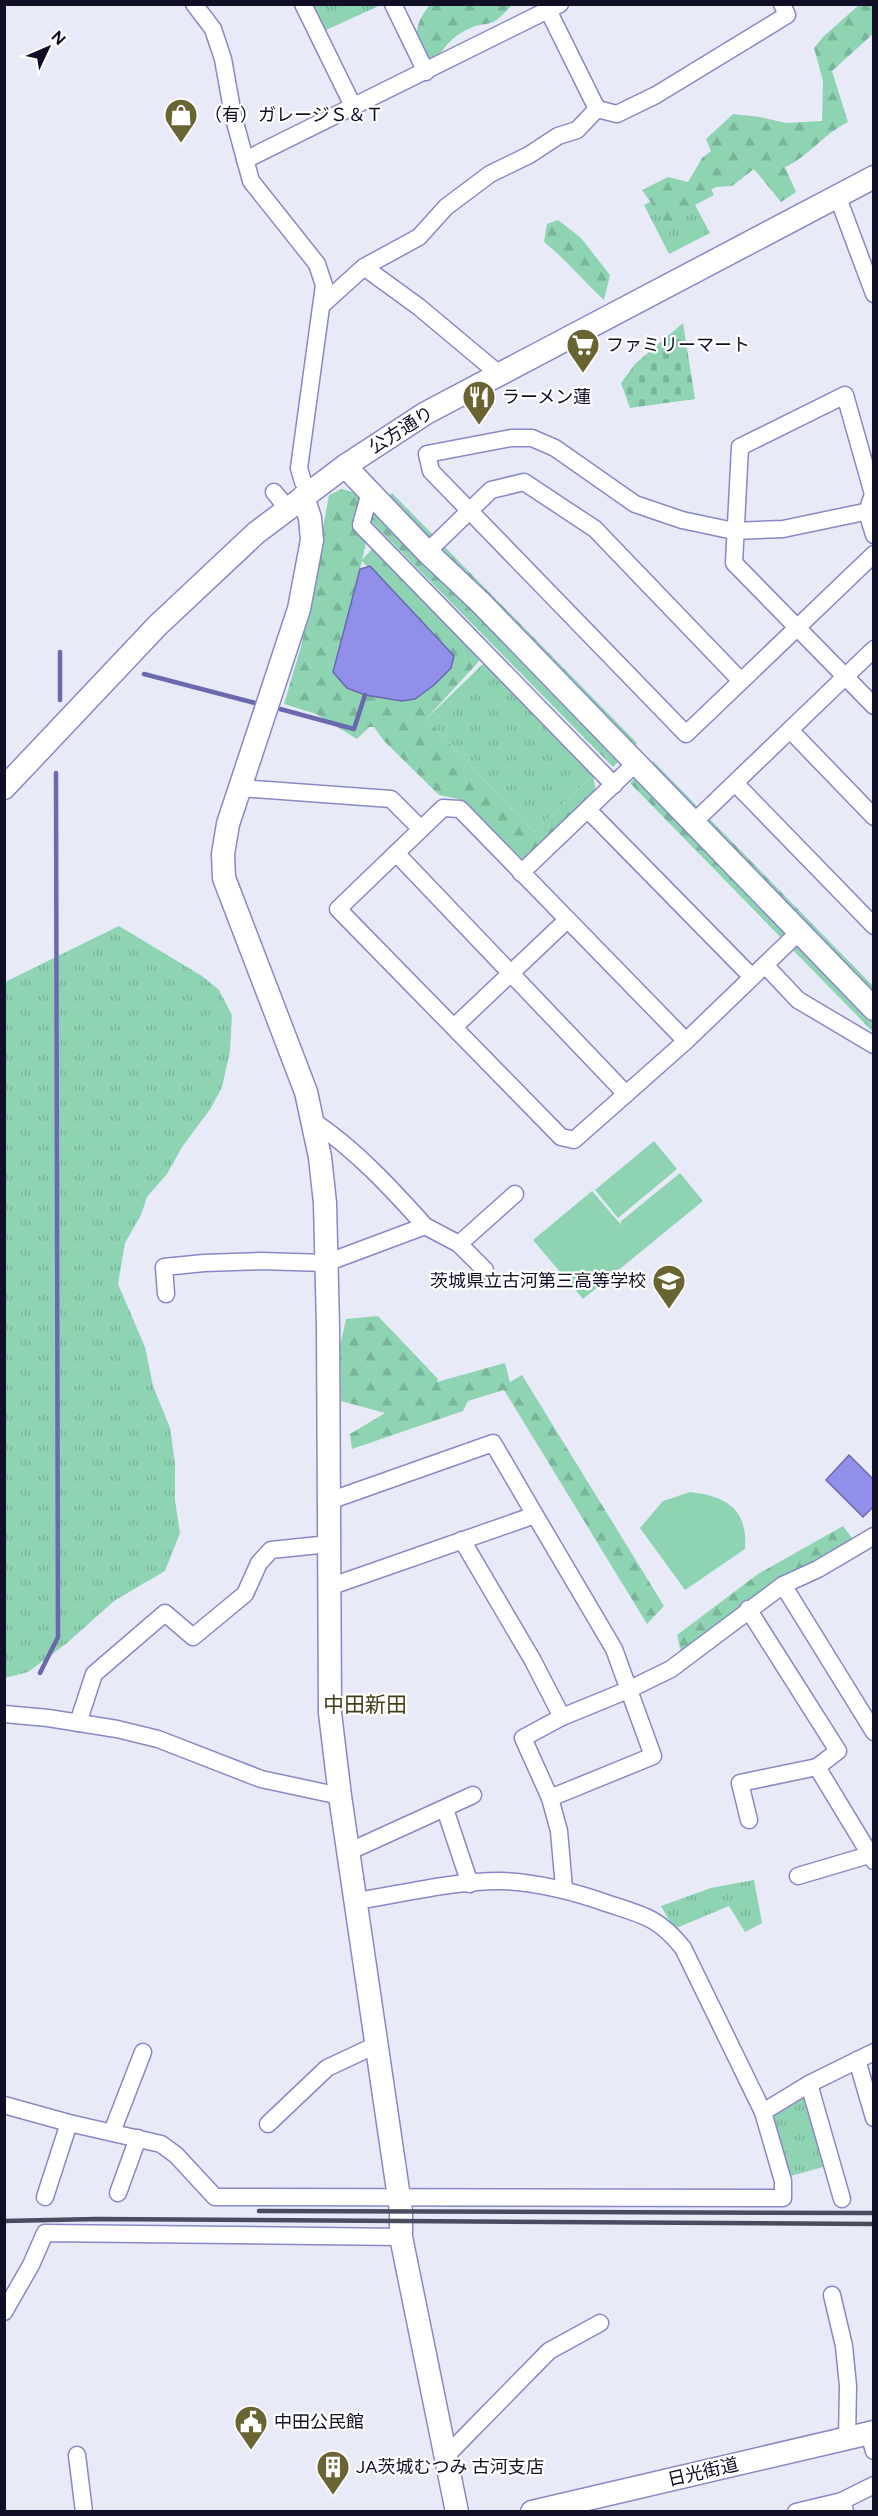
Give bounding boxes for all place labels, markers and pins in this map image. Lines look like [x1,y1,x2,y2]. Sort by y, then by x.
shop icon: （有）ガレージＳ＆Ｔ [163,97,199,144]
place label: （有）ガレージＳ＆Ｔ [204,104,384,126]
supermarket icon: ファミリーマート [565,327,601,374]
place label: ファミリーマート [606,334,750,356]
restaurant icon: ラーメン蓮 [461,379,497,426]
place label: ラーメン蓮 [502,386,591,408]
school or university icon: 茨城県立古河第三高等学校 [651,1263,687,1310]
place label: 茨城県立古河第三高等学校 [430,1270,646,1292]
public building icon: 中田公民館 [233,2404,269,2451]
place label: 中田公民館 [274,2411,364,2433]
building icon: JA茨城むつみ 古河支店 [315,2449,351,2496]
place label: JA茨城むつみ 古河支店 [356,2456,544,2478]

